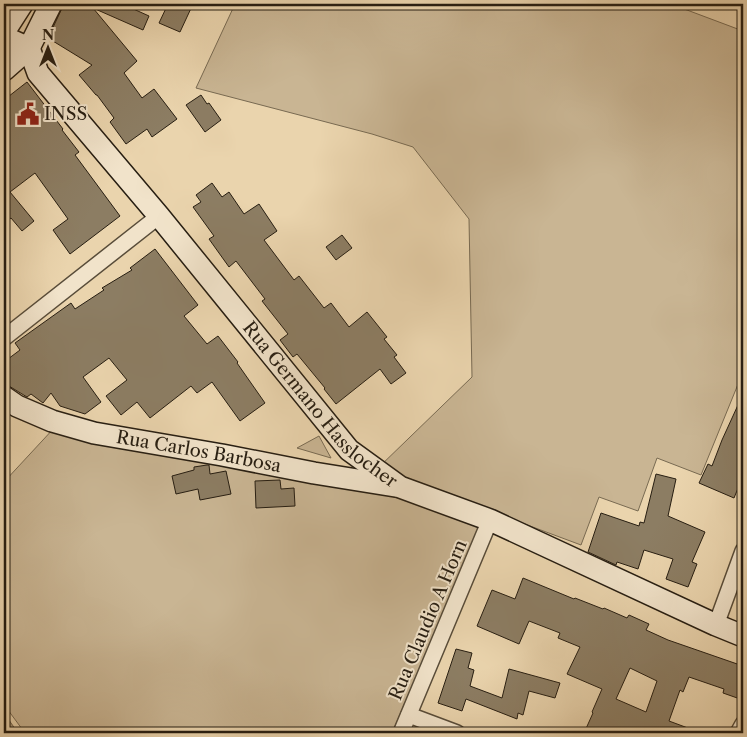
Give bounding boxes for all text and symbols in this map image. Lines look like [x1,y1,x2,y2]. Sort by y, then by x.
north arrow [22,22,72,72]
text: N [42,26,54,44]
public building icon: INSS [15,101,41,127]
place label: INSS [44,103,87,125]
street label: Rua Germano Hasslocher [238,317,402,493]
street label: Rua Carlos Barbosa [115,426,284,477]
street label: Rua Claudio A Horn [384,537,472,703]

